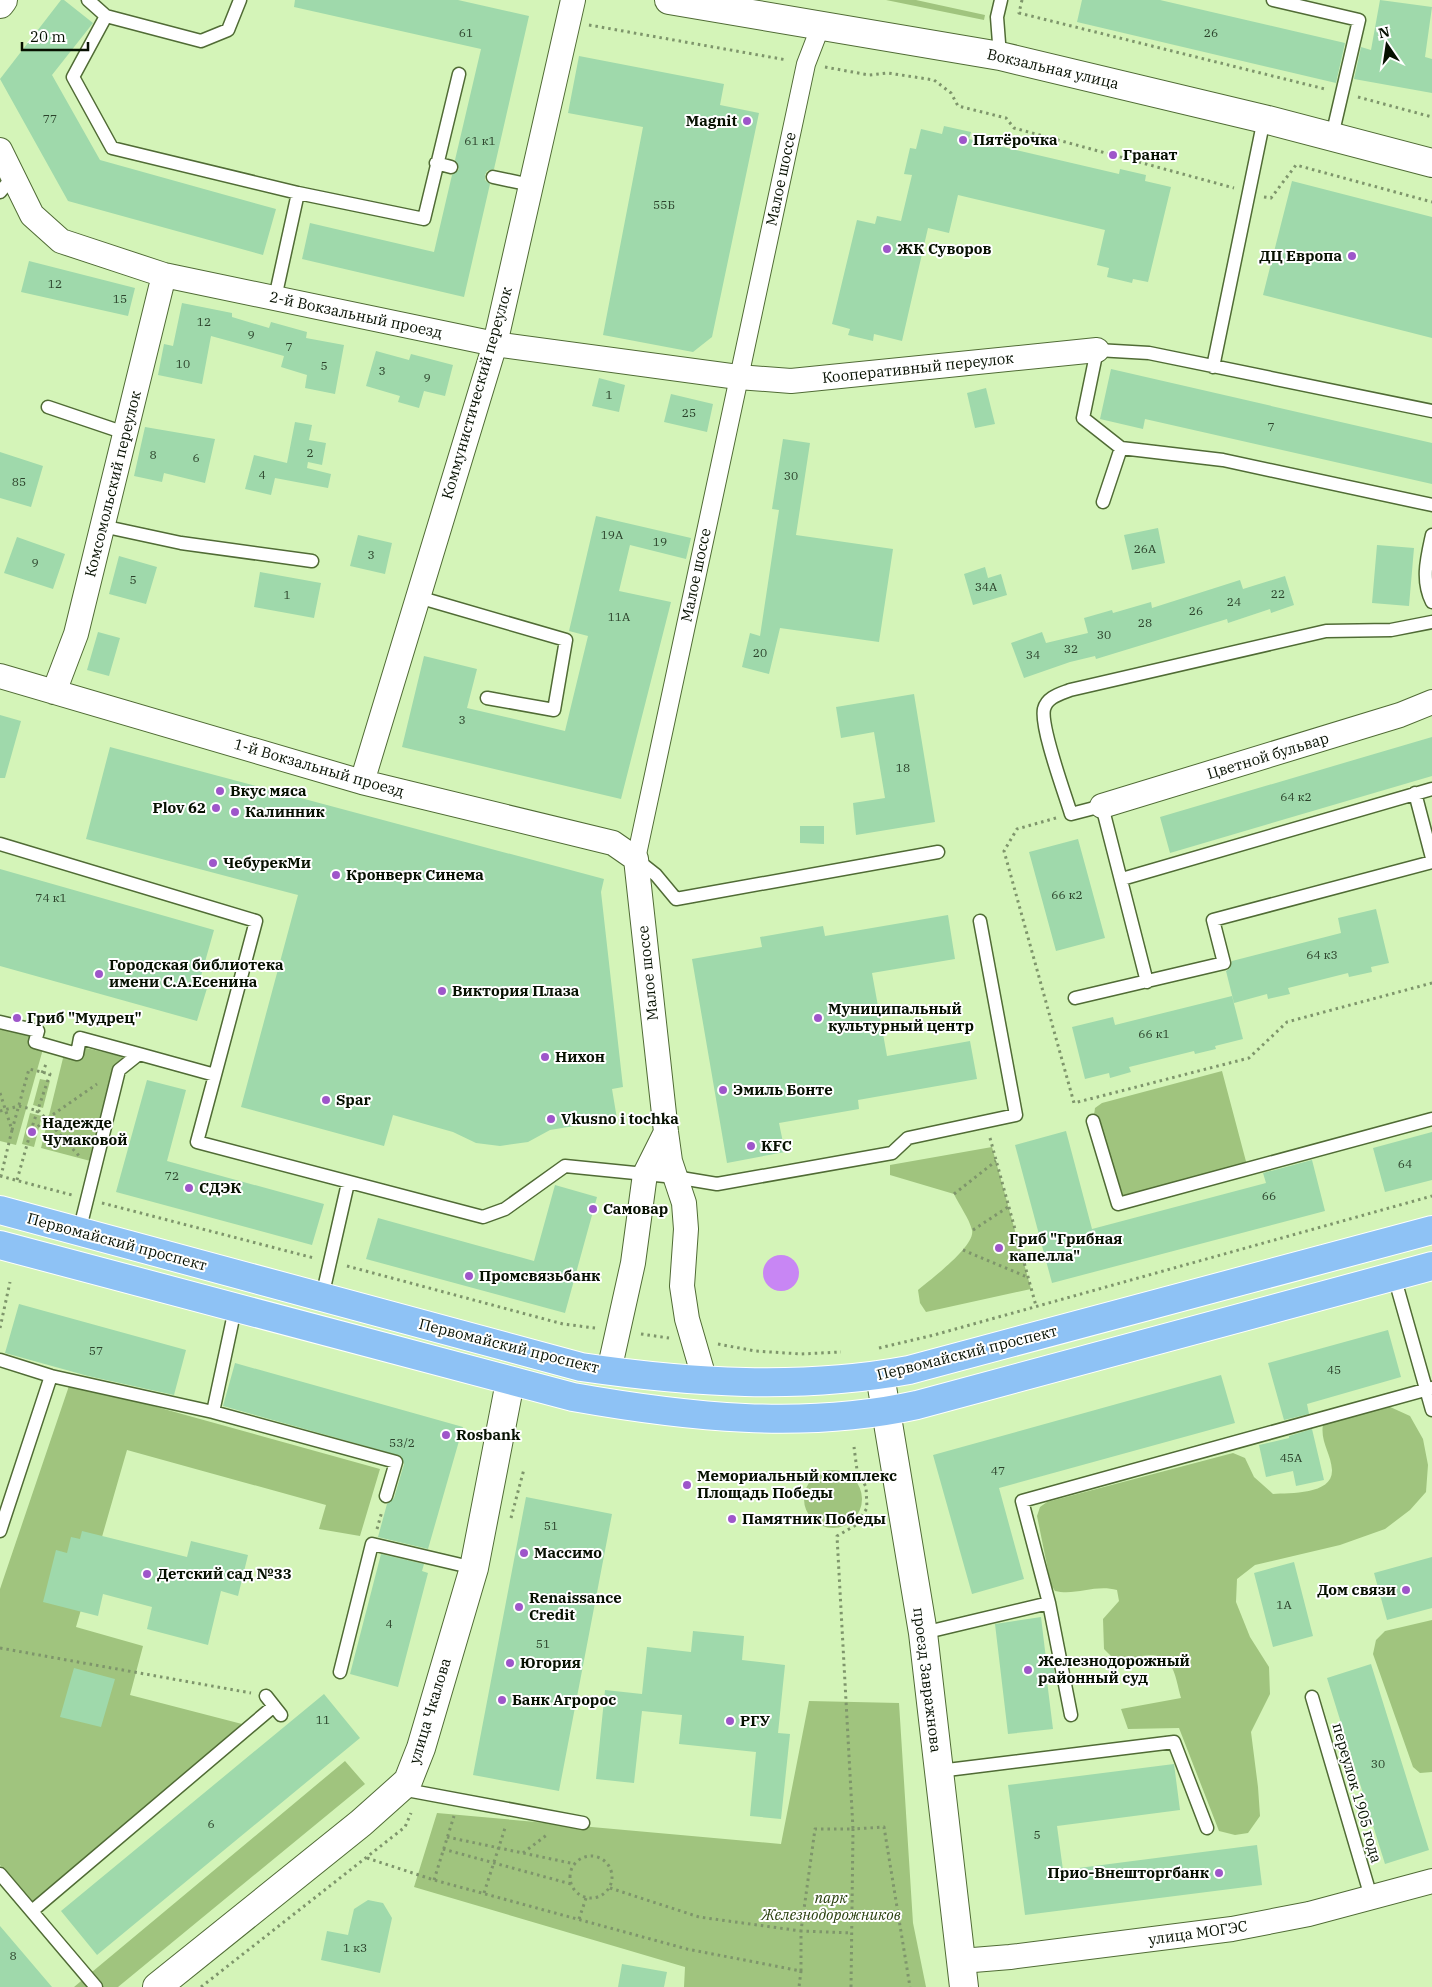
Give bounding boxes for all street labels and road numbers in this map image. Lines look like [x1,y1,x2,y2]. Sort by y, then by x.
street label: Вокзальная улица [985,44,1121,93]
street label: Малое шоссе [761,130,800,228]
street label: Коммунистический переулок [437,284,516,501]
street label: 2-й Вокзальный проезд [268,287,444,342]
street label: Кооперативный переулок [821,348,1015,387]
street label: Комсомольский переулок [80,388,145,579]
street label: Малое шоссе [676,526,715,624]
street label: Цветной бульвар [1205,728,1331,783]
street label: 1-й Вокзальный проезд [232,734,407,801]
street label: Малое шоссе [633,925,662,1022]
street label: Первомайский проспект [25,1208,209,1275]
street label: Первомайский проспект [417,1314,601,1377]
street label: Первомайский проспект [875,1321,1059,1384]
street label: проезд Завражнова [909,1606,946,1754]
street label: улица Чкалова [404,1656,455,1766]
street label: переулок 1905 года [1328,1721,1387,1865]
street label: улица МОГЭС [1147,1916,1249,1949]

